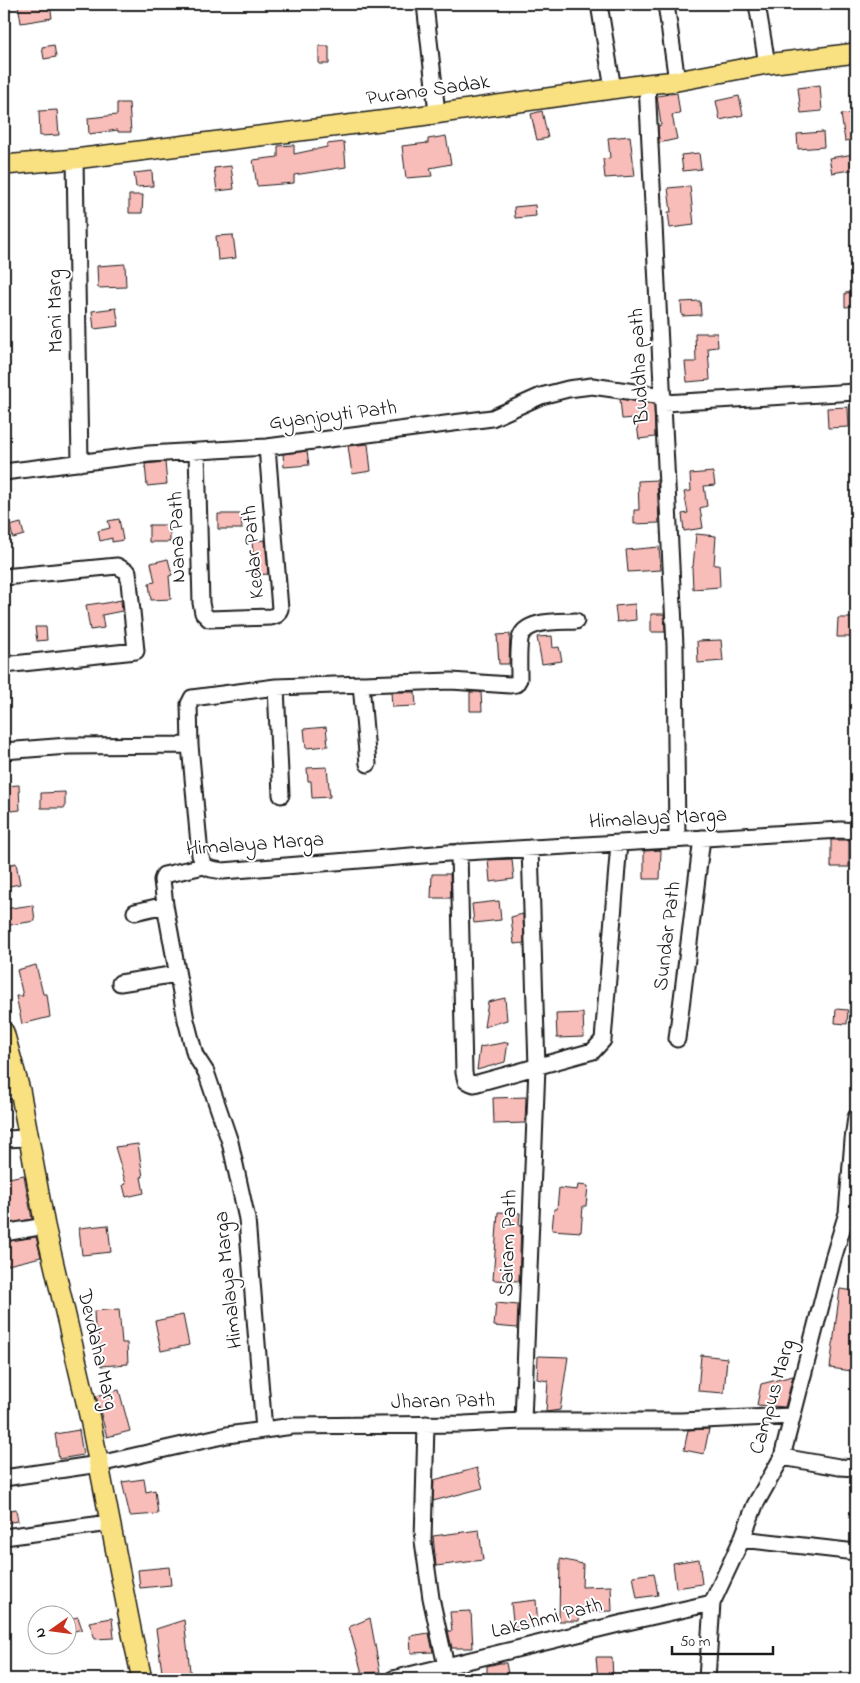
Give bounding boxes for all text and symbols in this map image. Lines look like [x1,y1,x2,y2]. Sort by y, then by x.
street label: Purano Sadak [364,67,492,115]
street label: Mani Marg [40,269,74,353]
street label: Buddha path [622,307,658,426]
street label: Gyanjoyti Path [267,393,399,441]
street label: Nana Path [161,491,195,583]
street label: Kedar Path [235,504,273,600]
street label: Himalaya Marga [588,800,728,840]
street label: Himalaya Marga [185,825,325,867]
street label: Sundar Path [646,880,690,992]
street label: Sairam Path [492,1189,526,1297]
street label: Himalaya Marga [207,1210,253,1350]
street label: Devdaha Marg [66,1286,125,1414]
street label: Campus Marg [742,1336,806,1459]
street label: Jharan Path [391,1386,495,1418]
street label: Lakshmi Path [488,1591,606,1647]
north arrow [28,1606,78,1656]
scale bar [672,1623,774,1655]
text: N [30,1626,52,1640]
text: 50 m [680,1631,711,1653]

